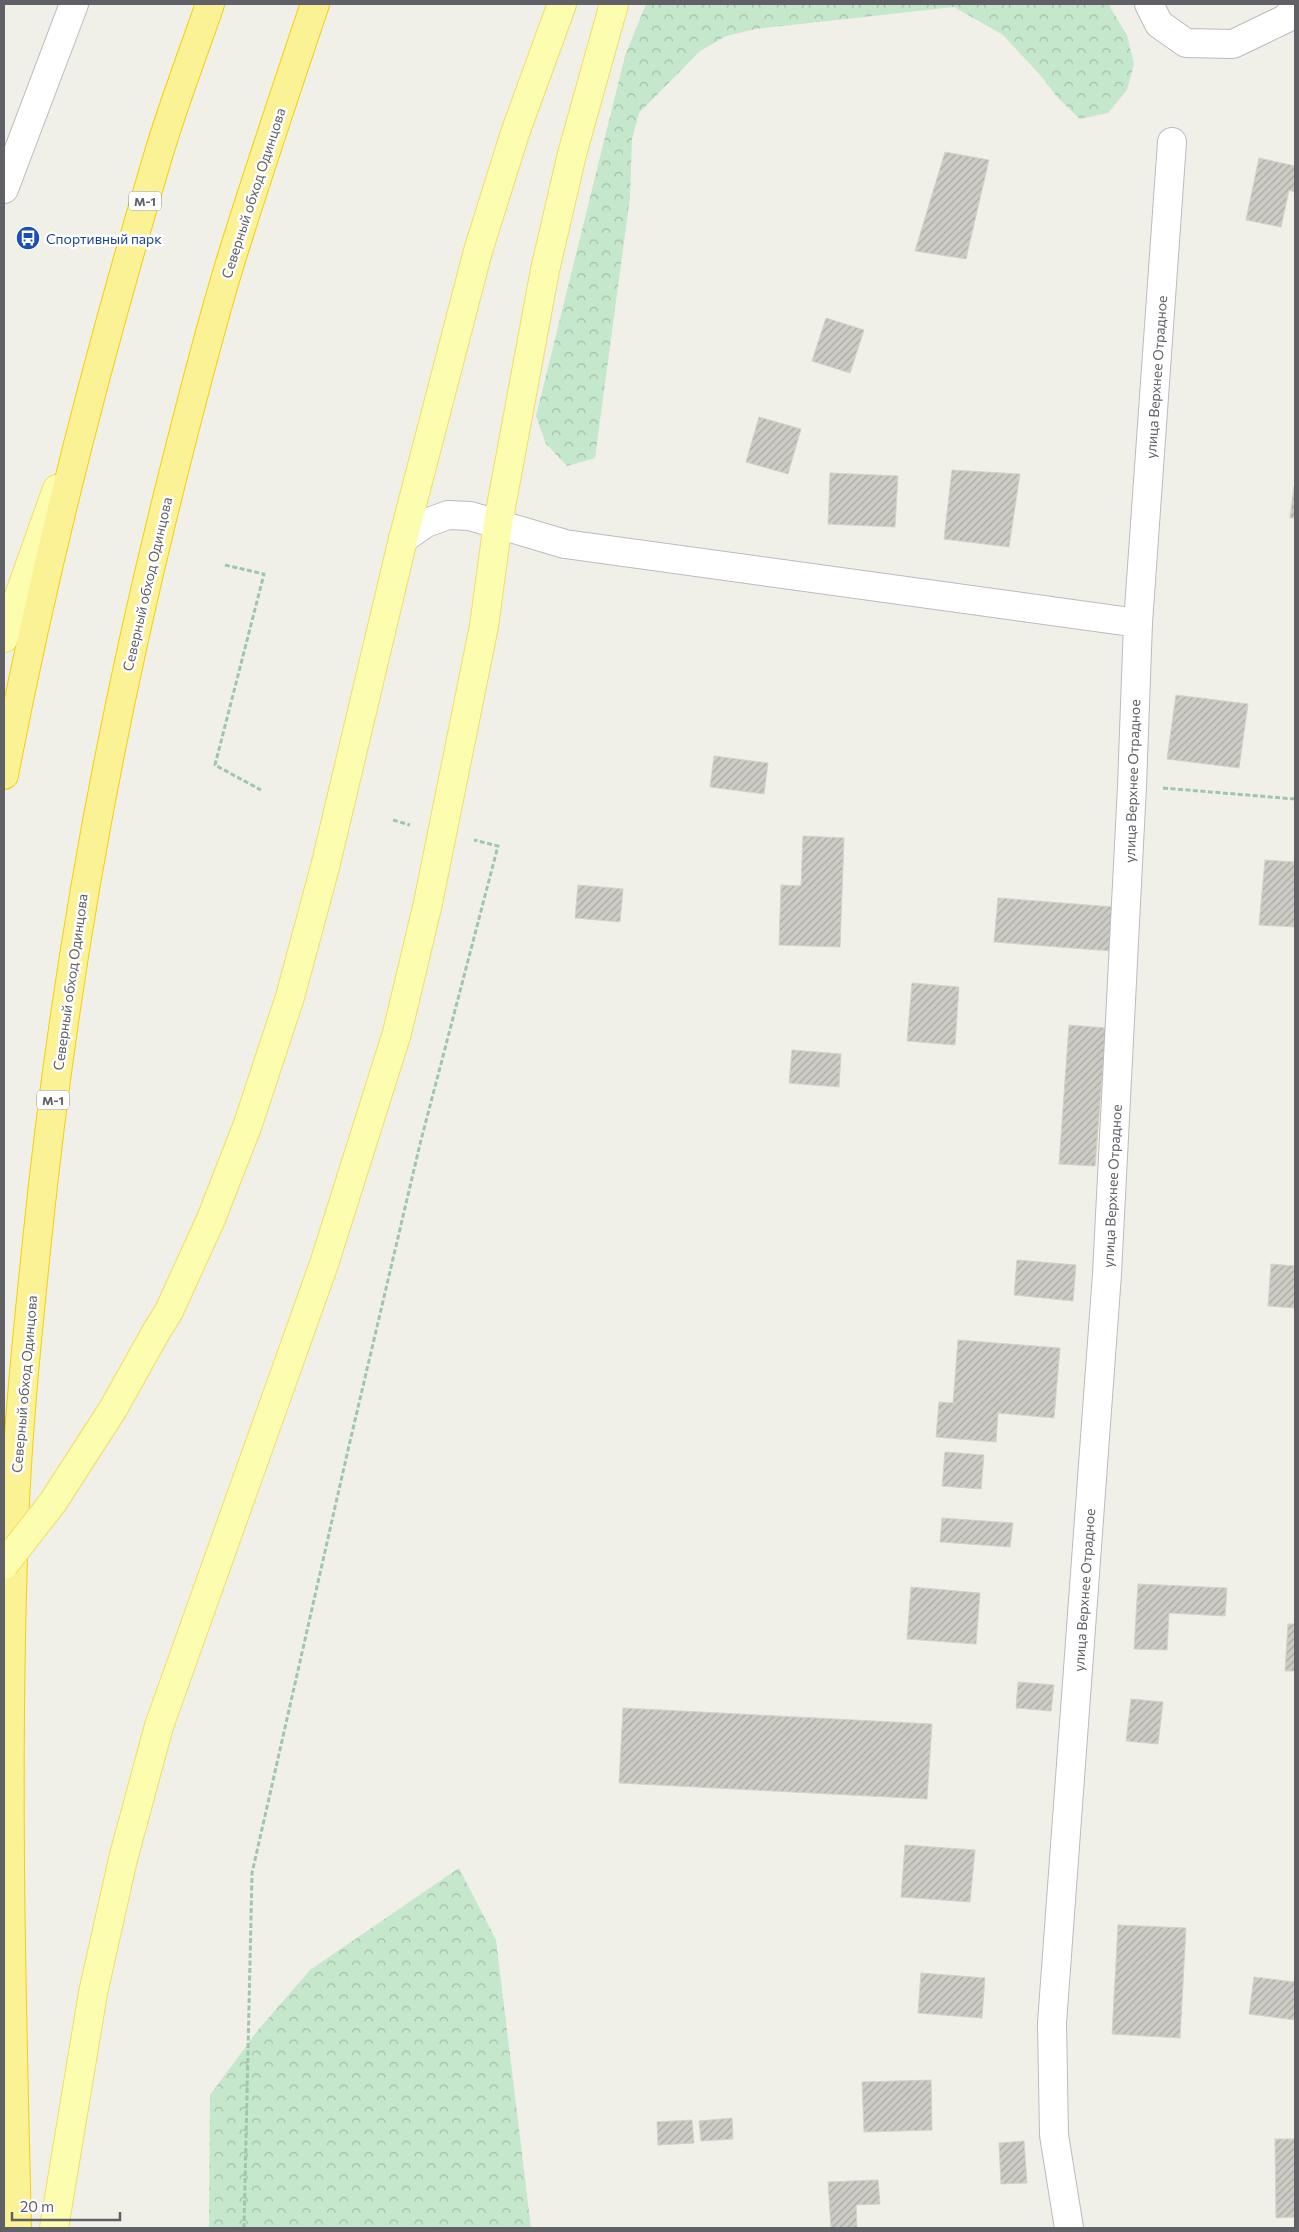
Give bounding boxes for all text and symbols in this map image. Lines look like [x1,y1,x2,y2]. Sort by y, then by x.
street label: Северный обход Одинцова [217,106,289,280]
road number: М-1 [129,192,161,210]
bus stop icon: Спортивный парк [15,225,41,251]
place label: Спортивный парк [46,230,162,247]
street label: улица Верхнее Отрадное [1142,295,1170,459]
street label: Северный обход Одинцова [119,495,175,673]
street label: улица Верхнее Отрадное [1121,699,1143,863]
street label: Северный обход Одинцова [49,893,91,1071]
road number: М-1 [37,1090,69,1110]
street label: улица Верхнее Отрадное [1099,1104,1125,1268]
street label: Северный обход Одинцова [8,1294,40,1474]
street label: улица Верхнее Отрадное [1070,1508,1098,1672]
scale bar [12,2190,120,2222]
text: 20 m [20,2197,54,2215]

